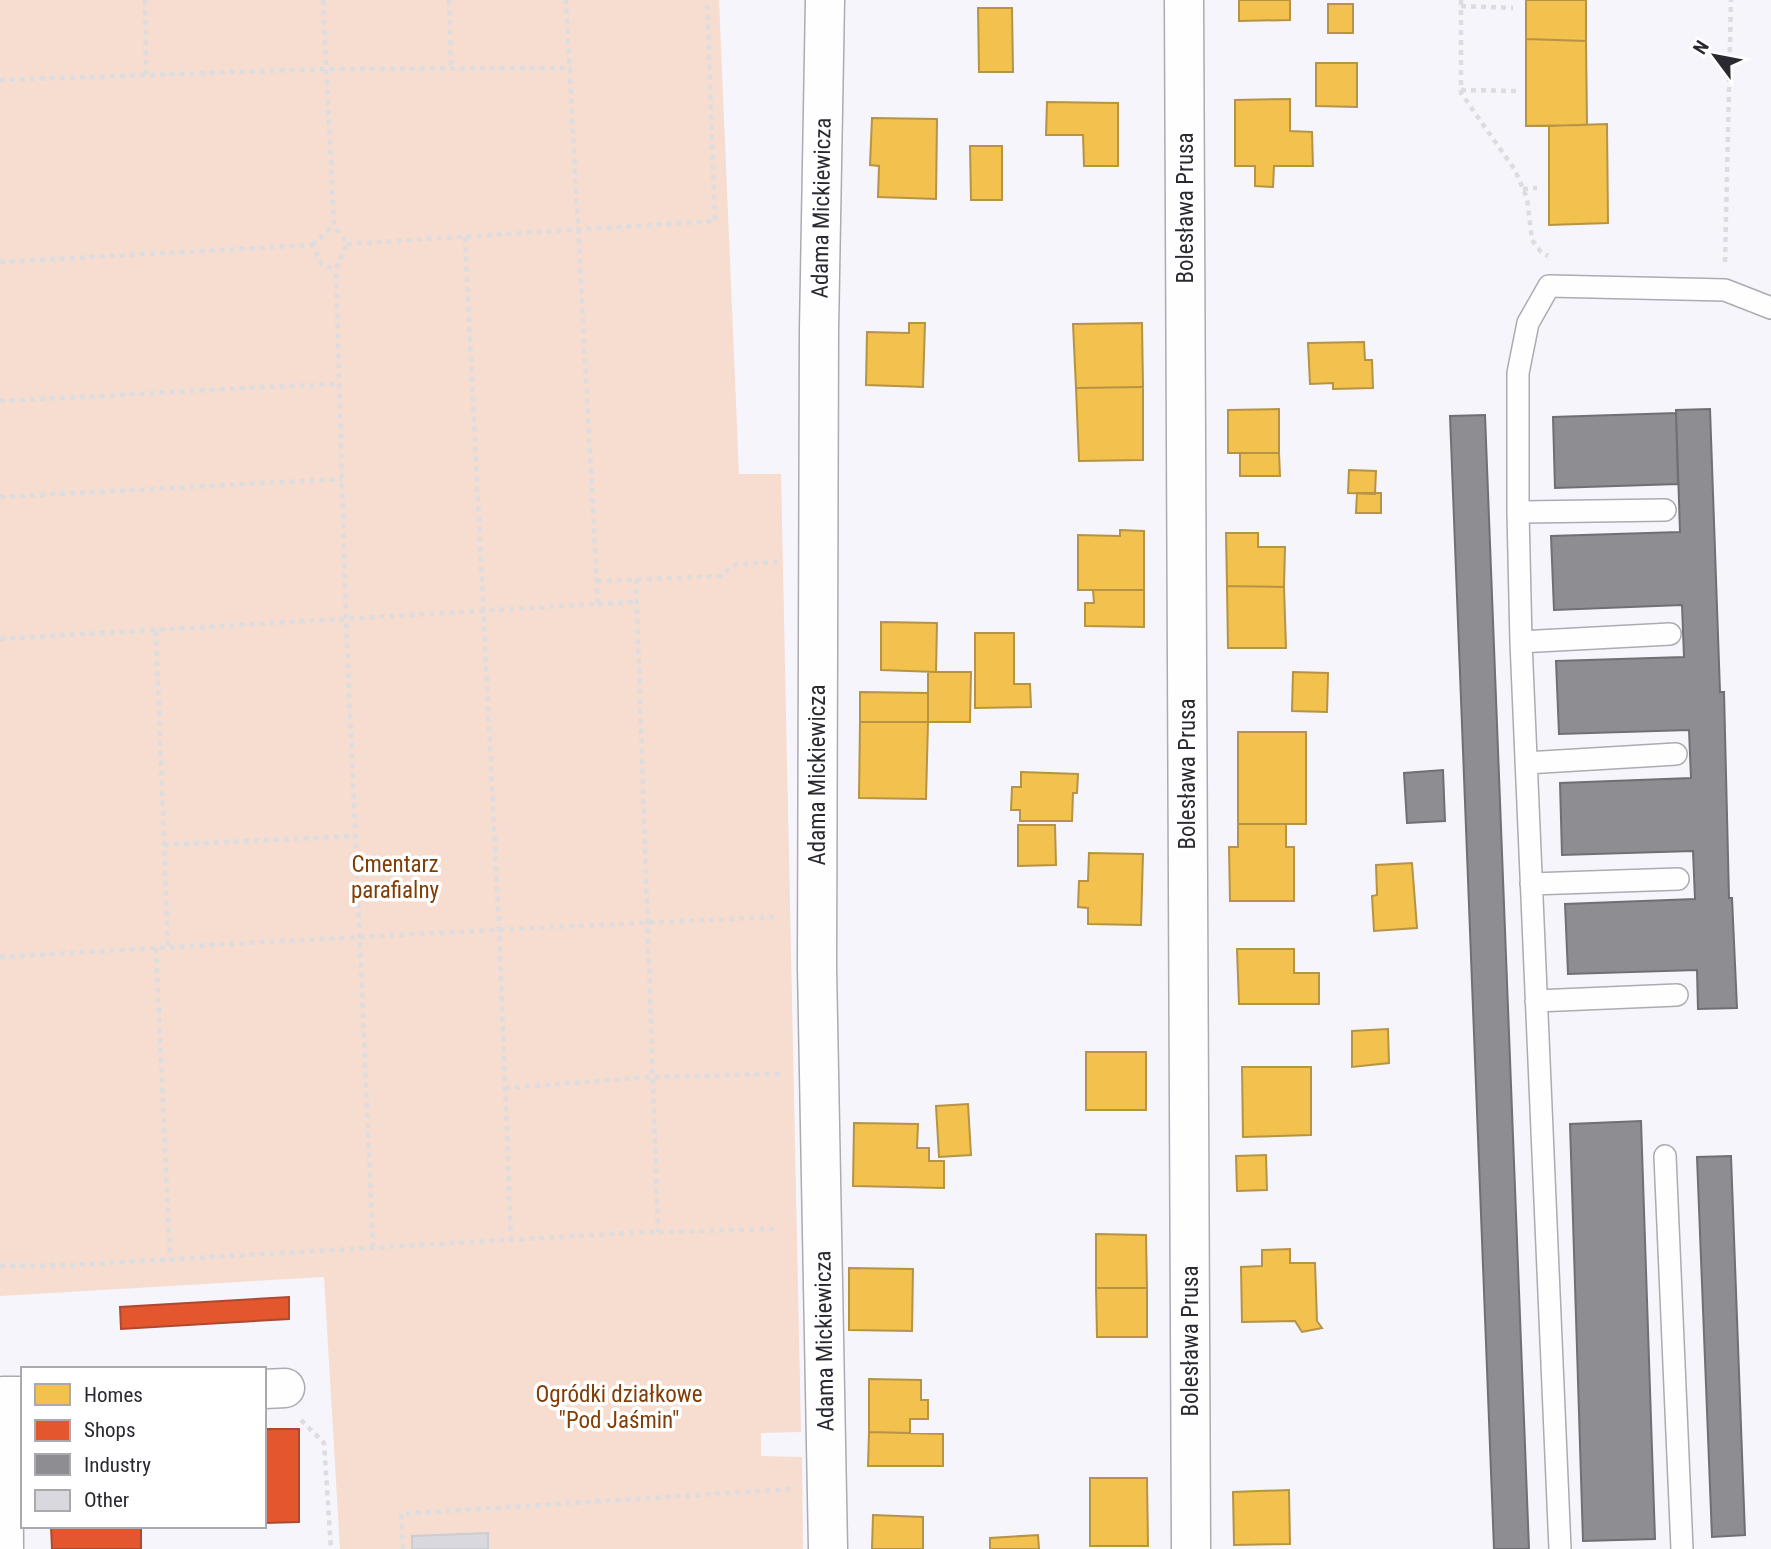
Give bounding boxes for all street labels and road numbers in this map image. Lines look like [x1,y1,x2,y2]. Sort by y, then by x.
street label: Adama Mickiewicza [806,117,837,299]
street label: Bolesława Prusa [1172,132,1199,284]
street label: Adama Mickiewicza [804,685,831,865]
street label: Bolesława Prusa [1174,698,1201,850]
street label: Adama Mickiewicza [809,1250,840,1432]
street label: Bolesława Prusa [1177,1265,1204,1417]

